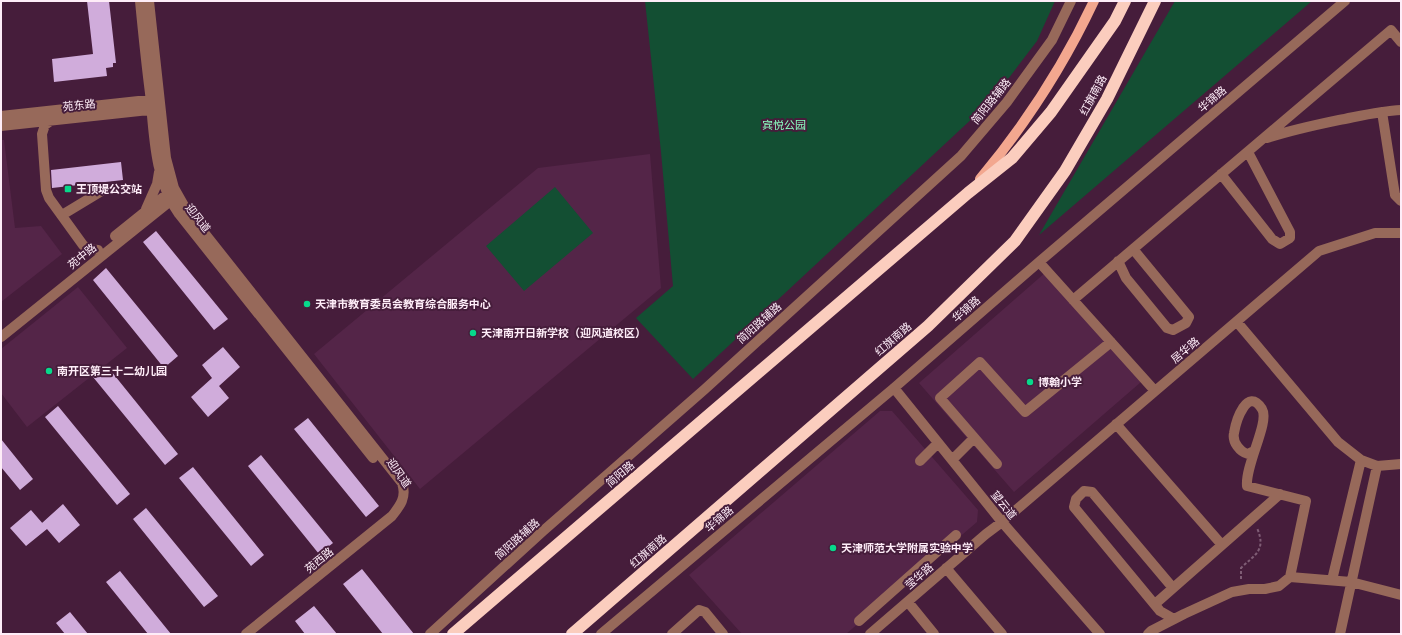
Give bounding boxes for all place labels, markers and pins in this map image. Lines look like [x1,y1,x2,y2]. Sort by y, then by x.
place label: 王顶堤公交站 [76,182,142,195]
marker: 王顶堤公交站 [63,184,73,194]
place label: 天津市教育委员会教育综合服务中心 [315,297,491,310]
marker: 天津市教育委员会教育综合服务中心 [302,299,312,309]
place label: 天津南开日新学校（迎风道校区） [481,326,646,339]
marker: 天津南开日新学校（迎风道校区） [468,328,478,338]
place label: 南开区第三十二幼儿园 [57,364,167,377]
marker: 南开区第三十二幼儿园 [44,366,54,376]
place label: 博翰小学 [1038,375,1082,388]
marker: 博翰小学 [1025,377,1035,387]
place label: 天津师范大学附属实验中学 [841,541,973,554]
marker: 天津师范大学附属实验中学 [828,543,838,553]

